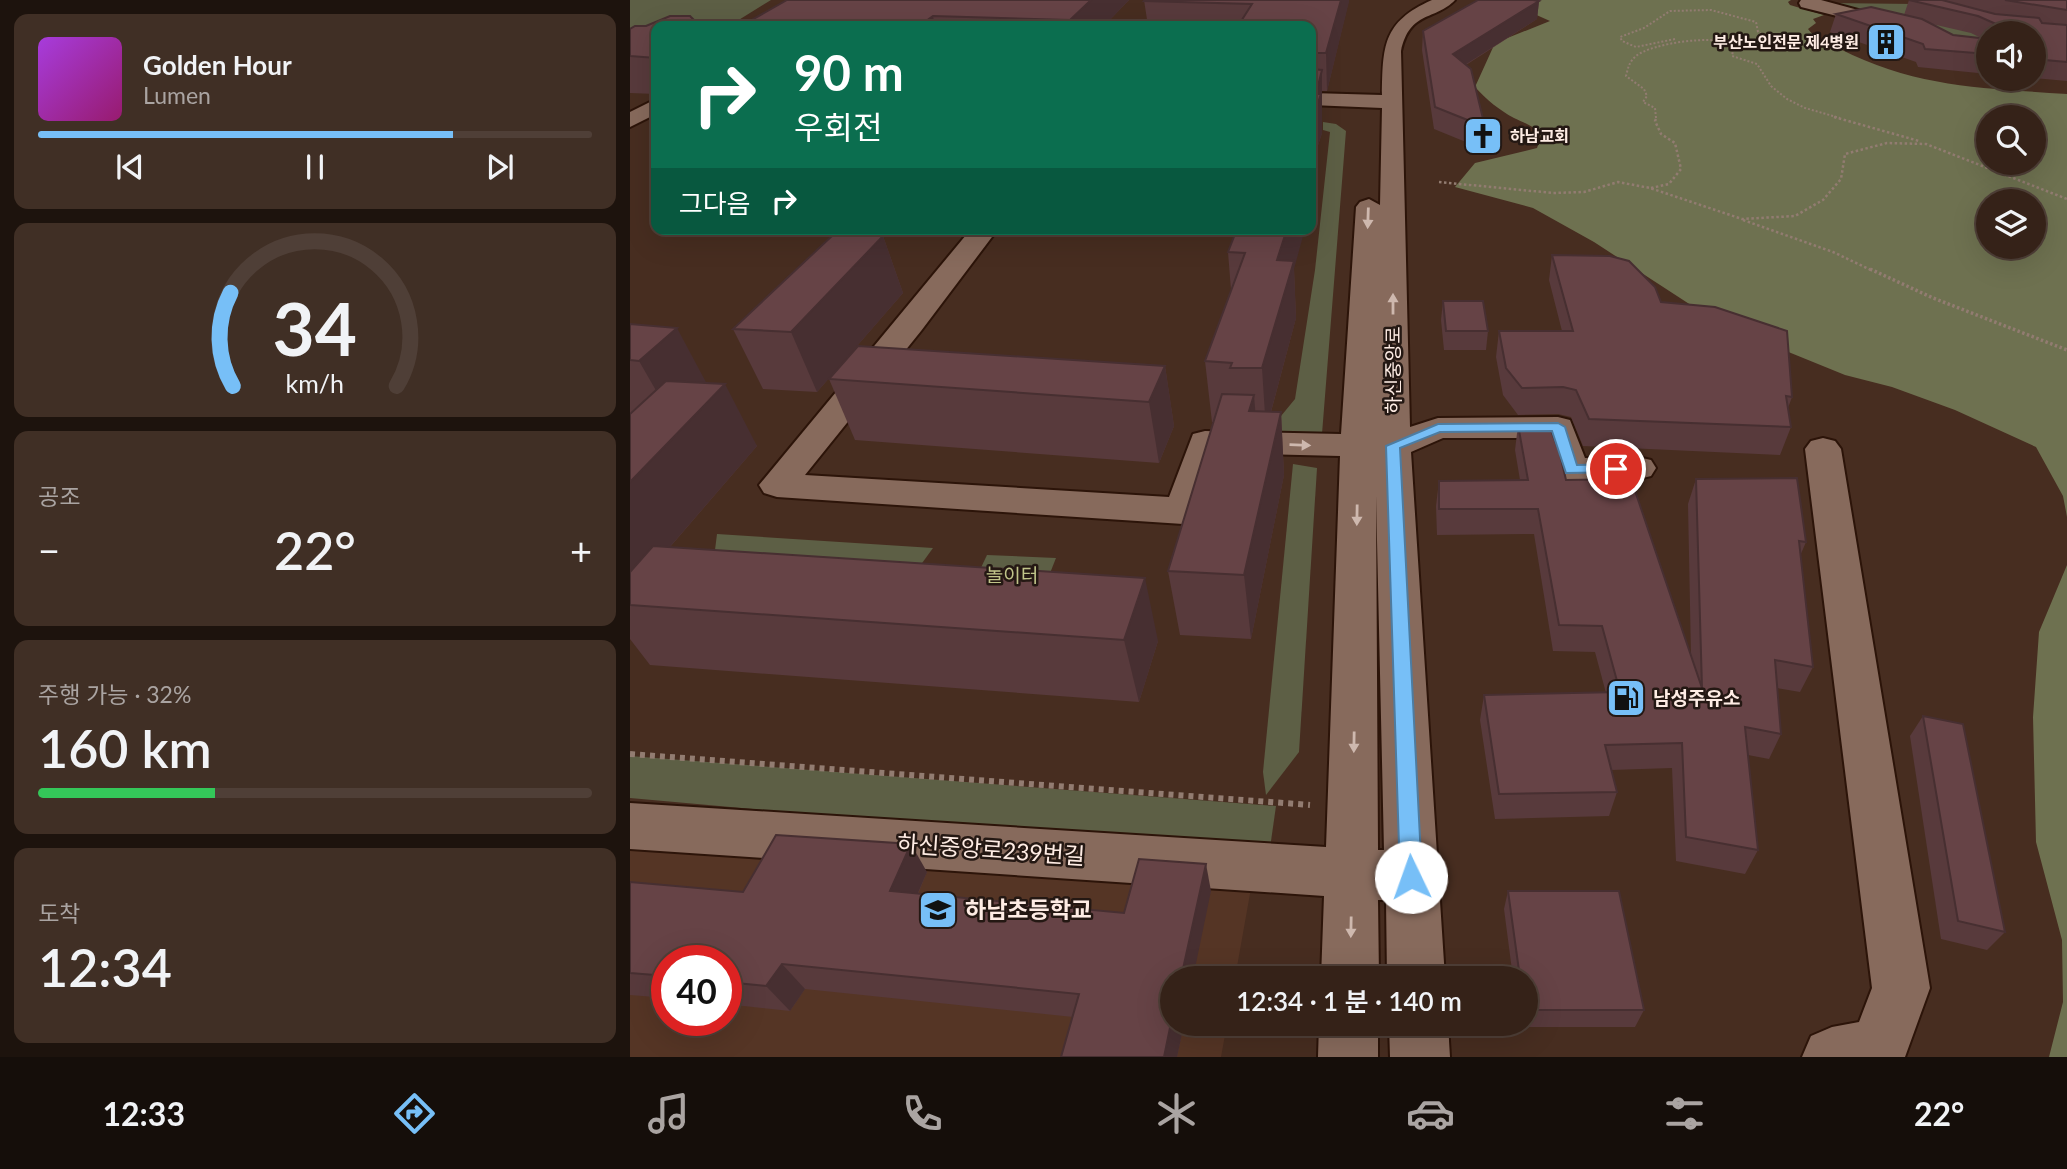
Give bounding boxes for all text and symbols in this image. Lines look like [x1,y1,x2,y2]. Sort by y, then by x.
building icon: 부산노인전문 제4병원 [1865,21,1907,63]
map controls [1976,21,2046,259]
button: sound [1976,21,2046,91]
place label: 부산노인전문 제4병원 [1713,32,1859,51]
text: 90 m [794,43,904,101]
text: Golden Hour [143,49,292,81]
icon: right [679,49,770,140]
text: Lumen [143,81,211,109]
button: search [1976,105,2046,175]
text: 우회전 [794,107,882,146]
church icon: 하남교회 [1462,115,1504,157]
place label: 하남교회 [1510,126,1569,145]
icon: previous [111,148,149,186]
icon: pause [296,148,334,186]
icon: next [481,148,519,186]
icon: right [765,182,803,220]
text: 그다음 [679,187,751,219]
button: layers [1976,189,2046,259]
one-way arrow [1363,208,1374,230]
text: 34 [273,284,357,372]
one-way arrow [1387,293,1399,315]
street label: 하신중앙로 [1381,326,1404,414]
text: km/h [286,368,344,398]
one-way arrow [1289,439,1311,450]
pin [1586,439,1646,499]
icon: arrive [1597,450,1635,488]
text: 공조 [38,482,80,510]
one-way arrow [1352,504,1363,526]
text: 22° [274,519,356,581]
text: − [38,527,60,573]
text: + [570,527,592,573]
park label: 놀이터 [986,563,1038,586]
fuel station icon: 남성주유소 [1605,677,1647,719]
text: 주행 가능 · 32% [38,680,191,708]
place label: 남성주유소 [1653,686,1740,709]
text: 160 km [38,717,212,779]
one-way arrow [1348,731,1360,753]
street label: 하신중앙로239번길 [896,828,1086,870]
position arrow [1374,840,1448,914]
school or university icon: 하남초등학교 [917,889,959,931]
place label: 하남초등학교 [965,895,1092,923]
text: 도착 [38,899,80,927]
one-way arrow [1345,916,1357,938]
text: 12:34 [38,936,172,998]
speed limit sign: 40 [651,945,742,1036]
text: 12:34 · 1 분 · 140 m [1236,985,1462,1017]
icon: directions [390,1089,439,1138]
icon: music [644,1089,693,1138]
icon: phone [898,1089,947,1138]
icon: climate [1152,1089,1201,1138]
icon: car [1406,1089,1455,1138]
icon: filters [1660,1089,1709,1138]
text: 12:33 [103,1094,185,1133]
text: 22° [1914,1094,1964,1133]

